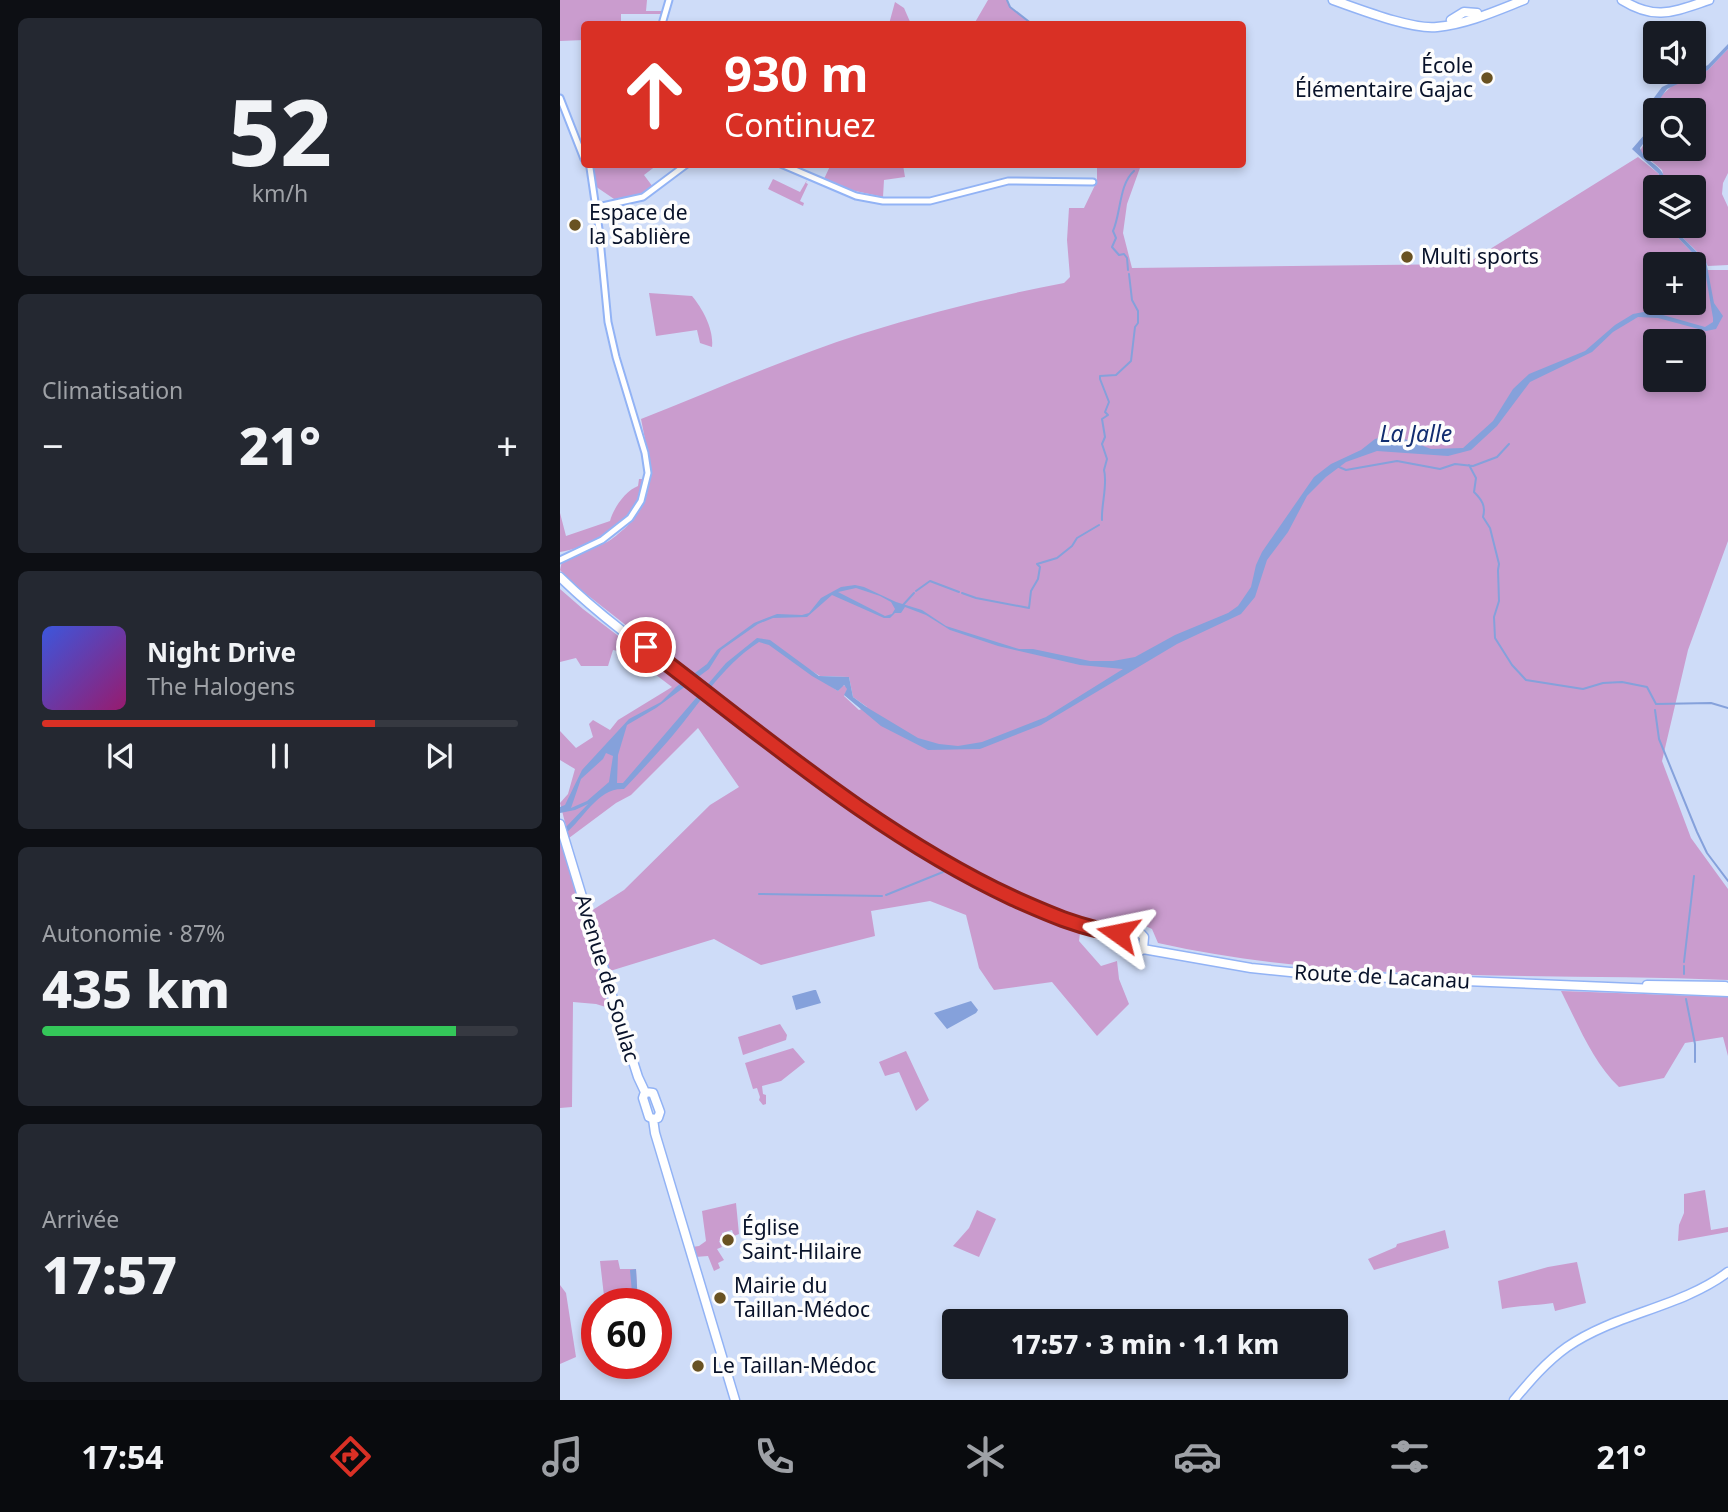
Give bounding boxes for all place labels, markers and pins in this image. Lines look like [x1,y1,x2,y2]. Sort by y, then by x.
place label: École Élémentaire Gajac [1295,51,1473,103]
marker: École Élémentaire Gajac [1479,70,1495,86]
place label: Espace de la Sablière [589,198,691,250]
marker: Espace de la Sablière [567,217,583,233]
place label: Multi sports [1421,242,1539,270]
marker: Multi sports [1399,249,1415,265]
pin [616,617,676,677]
place label: Église Saint-Hilaire [742,1213,862,1265]
marker: Église Saint-Hilaire [720,1232,736,1248]
place label: Mairie du Taillan-Médoc [734,1271,870,1323]
marker: Mairie du Taillan-Médoc [712,1290,728,1306]
place label: Le Taillan-Médoc [712,1351,876,1379]
marker: Le Taillan-Médoc [690,1358,706,1374]

